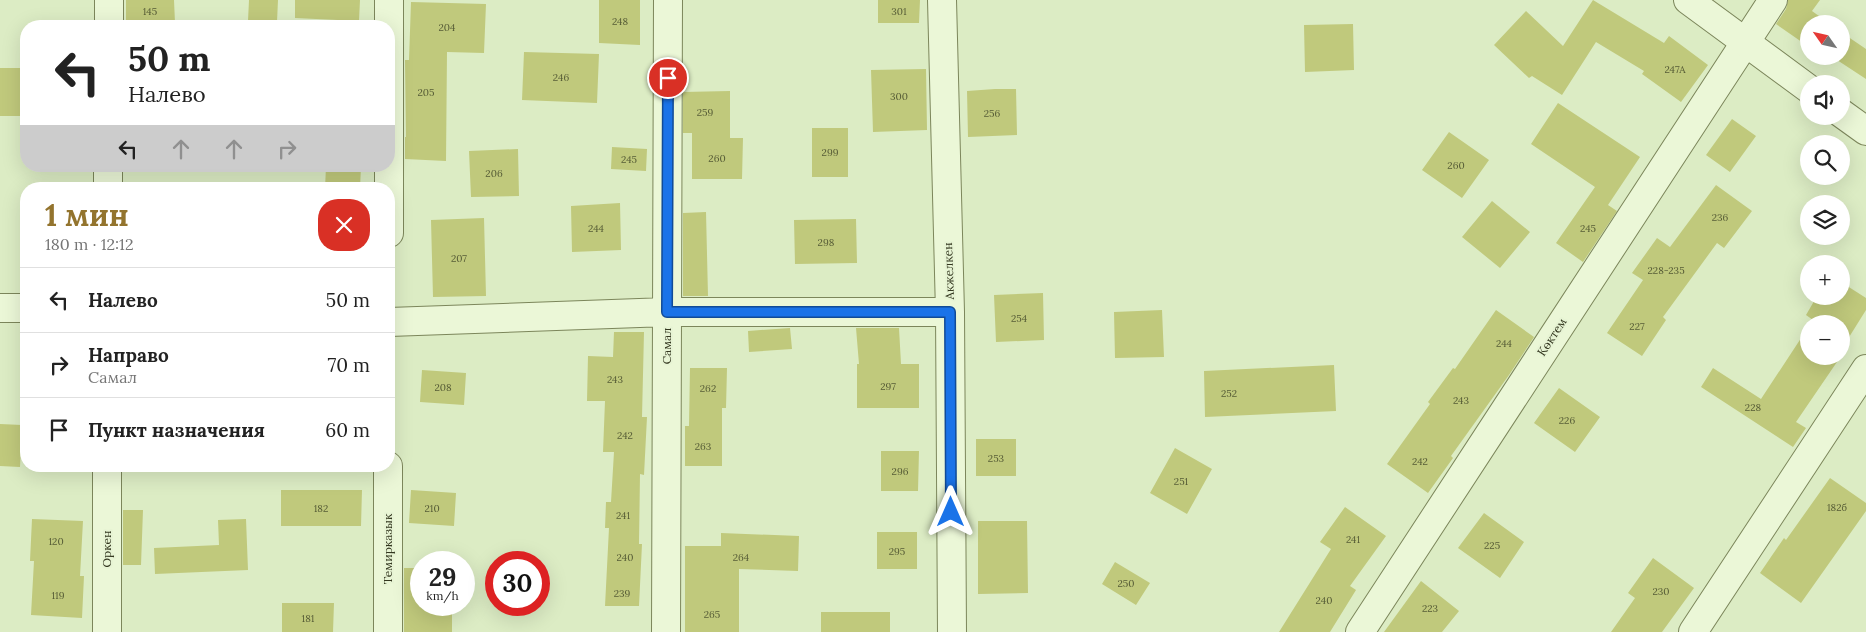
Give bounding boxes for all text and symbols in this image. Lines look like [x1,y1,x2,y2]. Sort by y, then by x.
house number: 145 [143,5,157,18]
house number: 301 [891,5,907,18]
house number: 248 [612,15,628,28]
north arrow [1800,15,1850,65]
map controls [1800,15,1850,365]
house number: 204 [439,21,456,34]
text: 50 m [128,36,211,81]
icon: left [45,40,110,105]
pin [647,57,689,99]
house number: 247А [1664,63,1686,76]
icon: arrive [654,64,682,92]
house number: 246 [553,71,569,84]
button: sound [1800,75,1850,125]
text: Налево [128,80,206,108]
house number: 205 [417,86,435,99]
house number: 300 [890,90,908,103]
house number: 259 [697,106,714,119]
house number: 256 [984,107,1001,120]
icon: left [114,135,142,163]
icon: ahead [167,135,195,163]
icon: ahead [220,135,248,163]
icon: right [273,135,301,163]
button: search [1800,135,1850,185]
house number: 299 [822,146,839,159]
house number: 260 [708,152,726,165]
house number: 245 [621,153,637,166]
house number: 260 [1447,159,1465,172]
house number: 206 [485,167,503,180]
button: layers [1800,195,1850,245]
text: 1 мин [45,196,129,234]
button: close [318,199,370,251]
house number: 236 [1712,211,1729,224]
house number: 244 [588,222,605,235]
house number: 245 [1580,222,1596,235]
text: 180 m · 12:12 [45,234,134,254]
house number: 298 [818,236,835,249]
street label: Акжелкен [940,242,957,301]
house number: 207 [451,252,467,265]
button: + [1800,255,1850,305]
house number: 228-235 [1647,264,1685,277]
icon: left [45,286,73,314]
text: Налево [88,288,158,312]
text: 50 m [326,288,370,312]
house number: 254 [1011,312,1028,325]
street label: Көктем [1534,315,1570,359]
button: − [1800,315,1850,365]
house number: 227 [1629,320,1645,333]
street label: Самал [659,328,674,364]
house number: 244 [1496,337,1513,350]
text: Направо [88,343,169,367]
icon: right [45,351,73,379]
text: 70 m [327,353,370,377]
text: Самал [88,367,137,387]
house number: 243 [607,373,623,386]
house number: 297 [880,380,896,393]
house number: 208 [434,381,452,394]
house number: 262 [700,382,716,395]
house number: 252 [1221,387,1237,400]
house number: 243 [1453,394,1469,407]
house number: 228 [1745,401,1762,414]
house number: 226 [1559,414,1575,427]
icon: arrive [45,416,73,444]
text: Пункт назначения [88,418,265,442]
text: 60 m [325,418,370,442]
house number: 242 [617,429,633,442]
house number: 263 [695,440,712,453]
house number: 253 [988,452,1005,465]
house number: 242 [1412,455,1428,468]
house number: 296 [892,465,909,478]
house number: 251 [1174,475,1189,488]
position arrow [924,485,976,537]
house number: 182б [1827,501,1848,514]
house number: 182 [314,502,328,515]
house number: 210 [424,502,440,515]
house number: 241 [616,509,630,522]
street label: Темирказык [380,513,395,584]
street label: Оркен [99,530,114,568]
house number: 241 [1346,533,1360,546]
house number: 120 [48,535,64,548]
house number: 225 [1484,539,1500,552]
house number: 295 [889,545,905,558]
speed limit sign: 30 [485,551,550,616]
house number: 240 [617,551,633,564]
house number: 264 [733,551,750,564]
text: 29 [429,561,456,593]
house number: 250 [1117,577,1135,590]
house number: 230 [1653,585,1670,598]
house number: 239 [614,587,631,600]
text: km/h [426,588,459,603]
house number: 119 [51,589,65,602]
house number: 240 [1316,594,1332,607]
house number: 223 [1422,602,1439,615]
house number: 265 [704,608,720,621]
house number: 181 [302,612,315,625]

